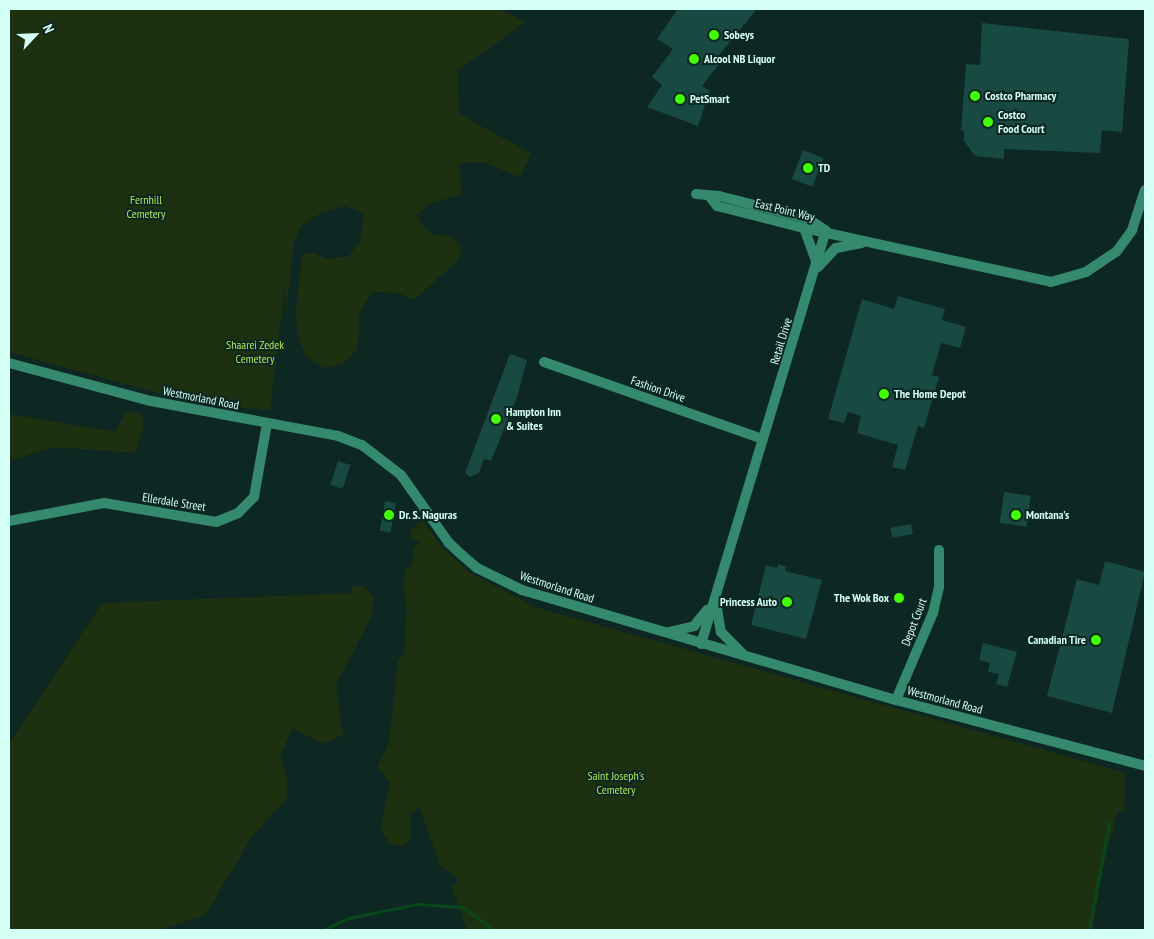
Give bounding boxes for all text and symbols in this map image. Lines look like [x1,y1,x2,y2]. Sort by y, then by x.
north arrow [10,10,60,60]
text: N [39,21,58,36]
place label: Sobeys [724,28,754,42]
marker: Sobeys [708,29,720,41]
place label: Alcool NB Liquor [704,52,775,66]
marker: Alcool NB Liquor [688,53,700,65]
place label: Costco Pharmacy [985,89,1056,103]
marker: Costco Pharmacy [969,90,981,102]
place label: PetSmart [690,92,729,106]
marker: PetSmart [674,93,686,105]
place label: Costco Food Court [998,108,1045,136]
marker: Costco Food Court [982,116,994,128]
place label: TD [818,161,830,175]
marker: TD [802,162,814,174]
park label: Fernhill Cemetery [127,193,165,221]
street label: East Point Way [754,196,816,224]
street label: Retail Drive [767,316,795,366]
park label: Shaarei Zedek Cemetery [226,338,284,366]
street label: Fashion Drive [629,373,687,405]
street label: Westmorland Road [162,384,240,412]
place label: The Home Depot [894,387,966,401]
marker: The Home Depot [878,388,890,400]
place label: Hampton Inn & Suites [506,405,561,433]
marker: Hampton Inn & Suites [490,413,502,425]
street label: Ellerdale Street [141,490,207,514]
place label: Dr. S. Naguras [399,508,458,522]
place label: Montana's [1026,508,1069,522]
marker: Dr. S. Naguras [383,509,395,521]
marker: Montana's [1010,509,1022,521]
street label: Westmorland Road [518,568,596,606]
place label: The Wok Box [833,591,889,605]
marker: The Wok Box [893,592,905,604]
place label: Princess Auto [720,595,777,609]
marker: Princess Auto [781,596,793,608]
street label: Depot Court [898,596,930,648]
place label: Canadian Tire [1027,633,1086,647]
marker: Canadian Tire [1090,634,1102,646]
street label: Westmorland Road [906,683,984,717]
park label: Saint Joseph's Cemetery [588,769,644,797]

